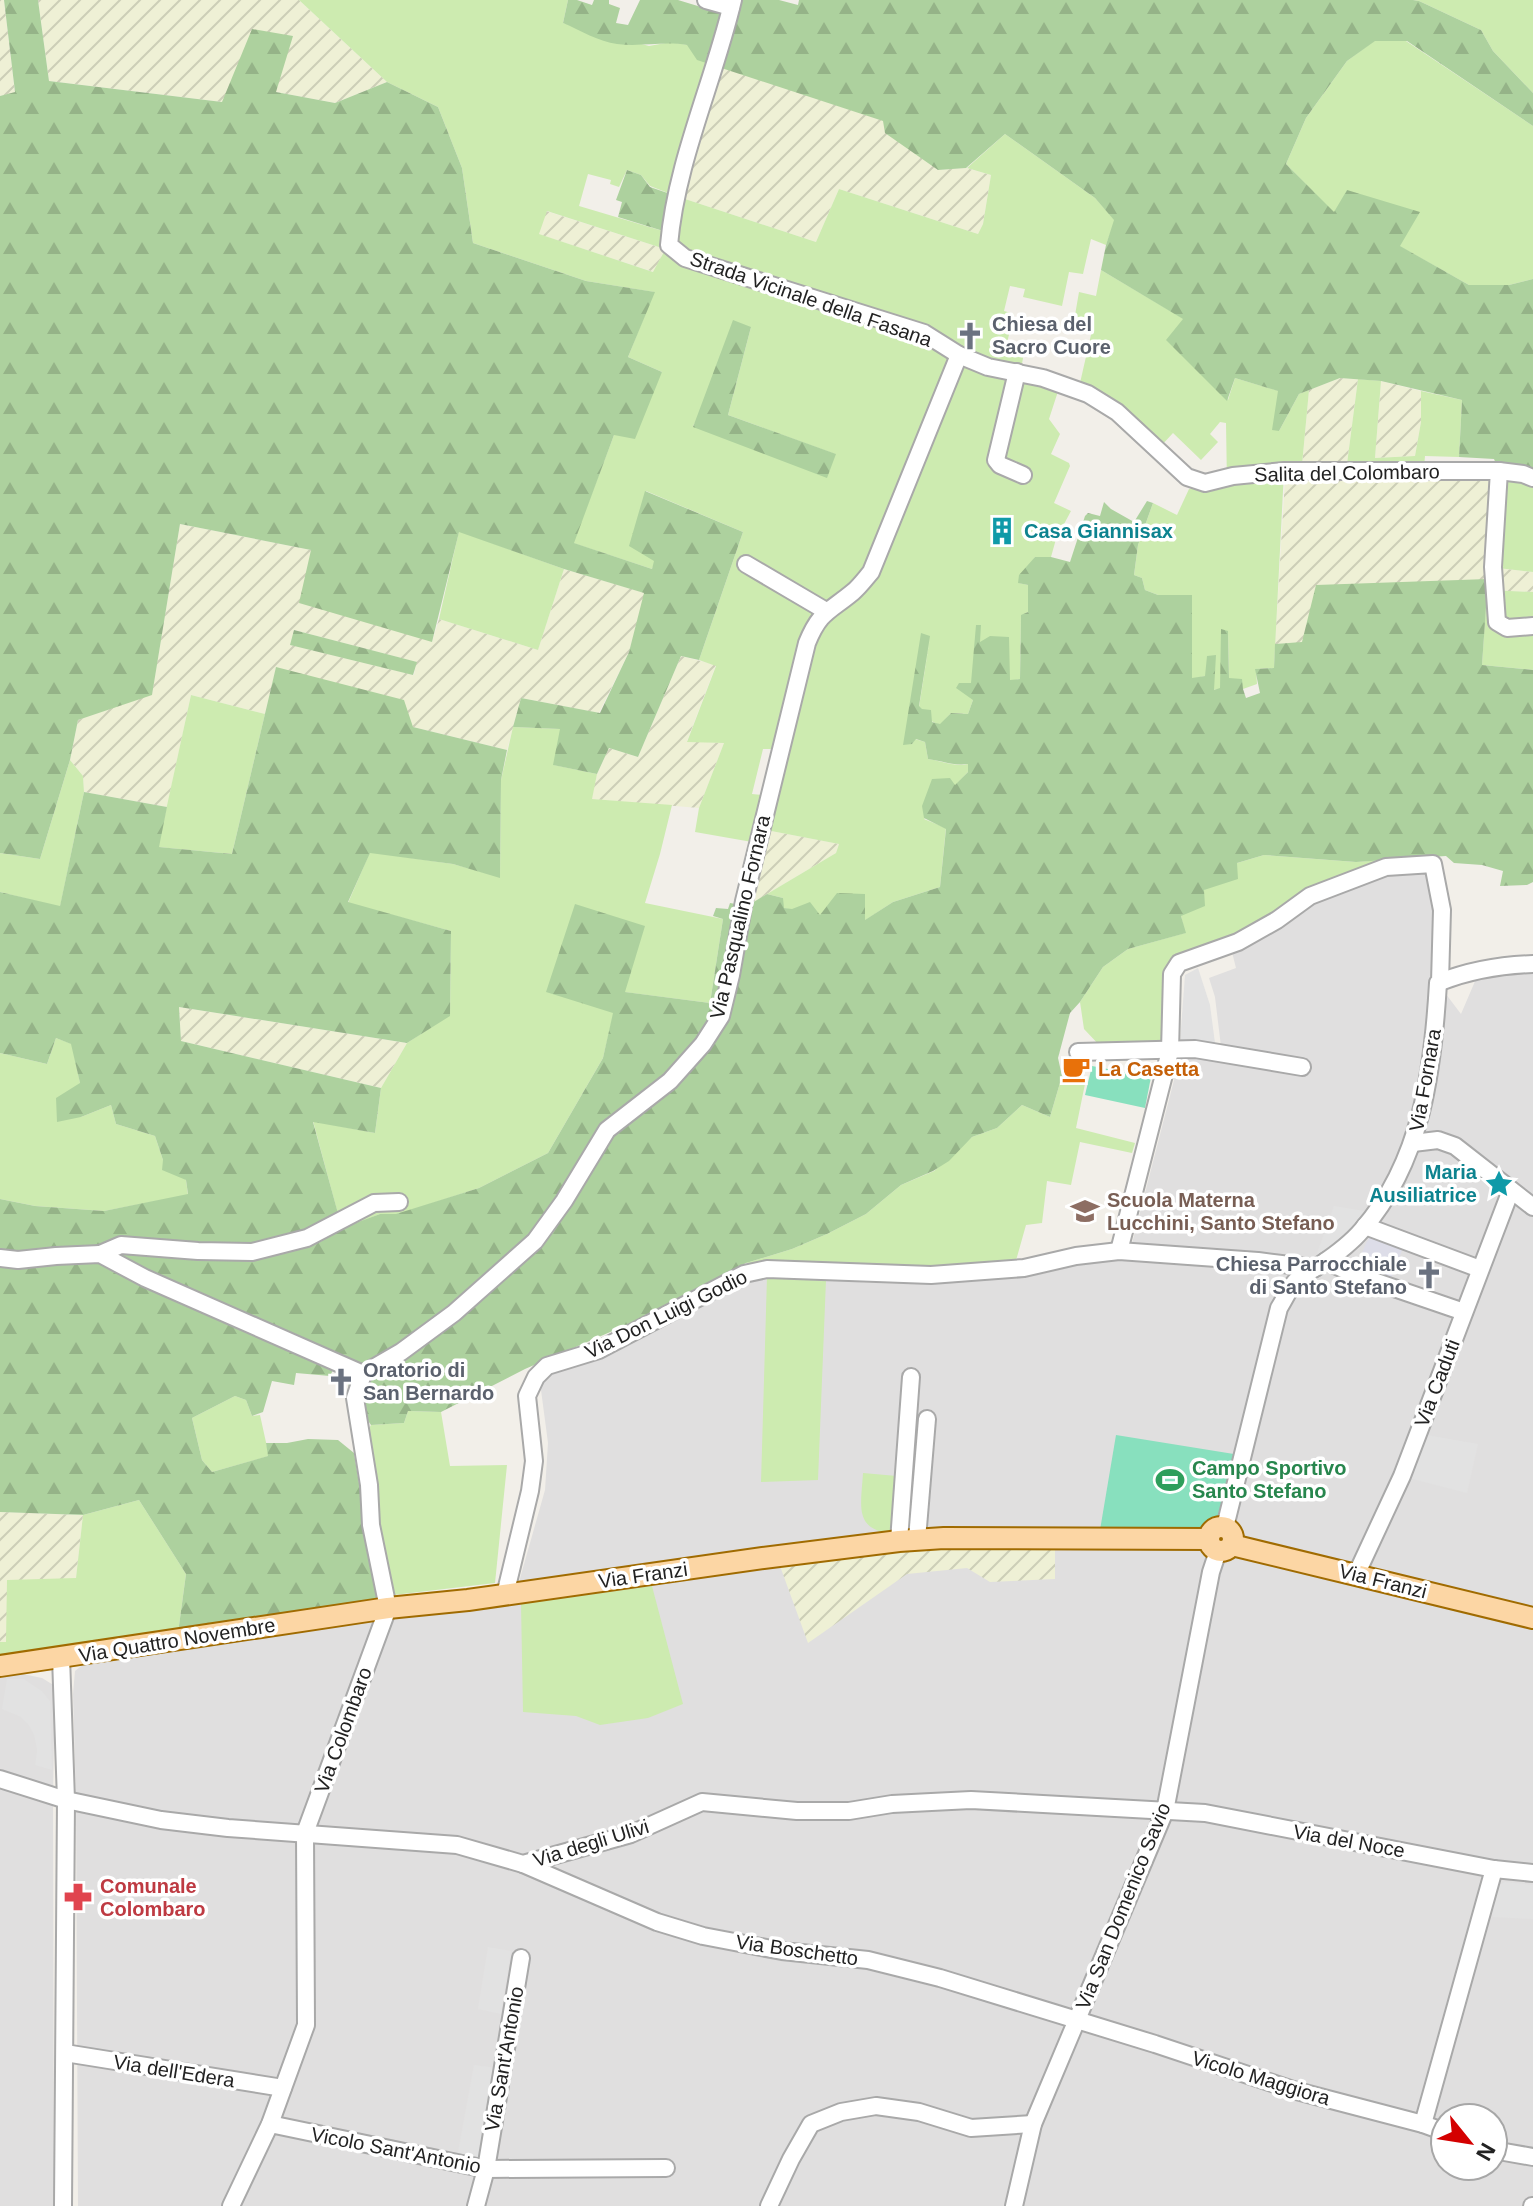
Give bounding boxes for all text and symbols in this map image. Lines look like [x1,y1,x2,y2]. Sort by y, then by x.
street label: Strada Vicinale della Fasana [687,247,936,351]
place label: Chiesa del Sacro Cuore [992,313,1111,358]
church icon: Chiesa del Sacro Cuore [955,321,985,351]
street label: Salita del Colombaro [1254,460,1440,486]
building icon: Casa Giannisax [987,516,1017,546]
place label: Casa Giannisax [1024,520,1173,542]
street label: Via Pasqualino Fornara [706,812,774,1021]
street label: Via Fornara [1405,1026,1445,1133]
cafe icon: La Casetta [1061,1054,1091,1084]
place label: La Casetta [1098,1058,1200,1080]
place label: Maria Ausiliatrice [1369,1161,1478,1206]
place icon: Maria Ausiliatrice [1484,1169,1514,1199]
place label: Scuola Materna Lucchini, Santo Stefano [1107,1189,1335,1234]
school or university icon: Scuola Materna Lucchini, Santo Stefano [1070,1196,1100,1226]
place label: Chiesa Parrocchiale di Santo Stefano [1216,1253,1407,1298]
church icon: Chiesa Parrocchiale di Santo Stefano [1414,1260,1444,1290]
street label: Via Don Luigi Godio [581,1265,751,1363]
street label: Via Caduti [1410,1336,1464,1430]
place label: Oratorio di San Bernardo [363,1359,494,1404]
church icon: Oratorio di San Bernardo [326,1367,356,1397]
place label: Campo Sportivo Santo Stefano [1192,1457,1346,1502]
sports icon: Campo Sportivo Santo Stefano [1155,1465,1185,1495]
street label: Via Franzi [597,1558,689,1592]
street label: Via Franzi [1337,1559,1429,1603]
street label: Via Quattro Novembre [77,1614,277,1666]
street label: Via Colombaro [310,1664,376,1796]
street label: Via San Domenico Savio [1071,1799,1175,2013]
street label: Via degli Ulivi [531,1815,651,1871]
street label: Via del Noce [1291,1820,1407,1862]
place label: Comunale Colombaro [100,1875,206,1920]
pharmacy icon: Comunale Colombaro [63,1882,93,1912]
street label: Via Boschetto [735,1931,859,1969]
street label: Via Sant'Antonio [480,1985,528,2133]
street label: Vicolo Maggiora [1189,2047,1333,2110]
street label: Via dell'Edera [112,2051,237,2092]
north arrow [1429,2102,1509,2182]
street label: Vicolo Sant'Antonio [309,2123,483,2177]
text: N [1471,2139,1501,2165]

